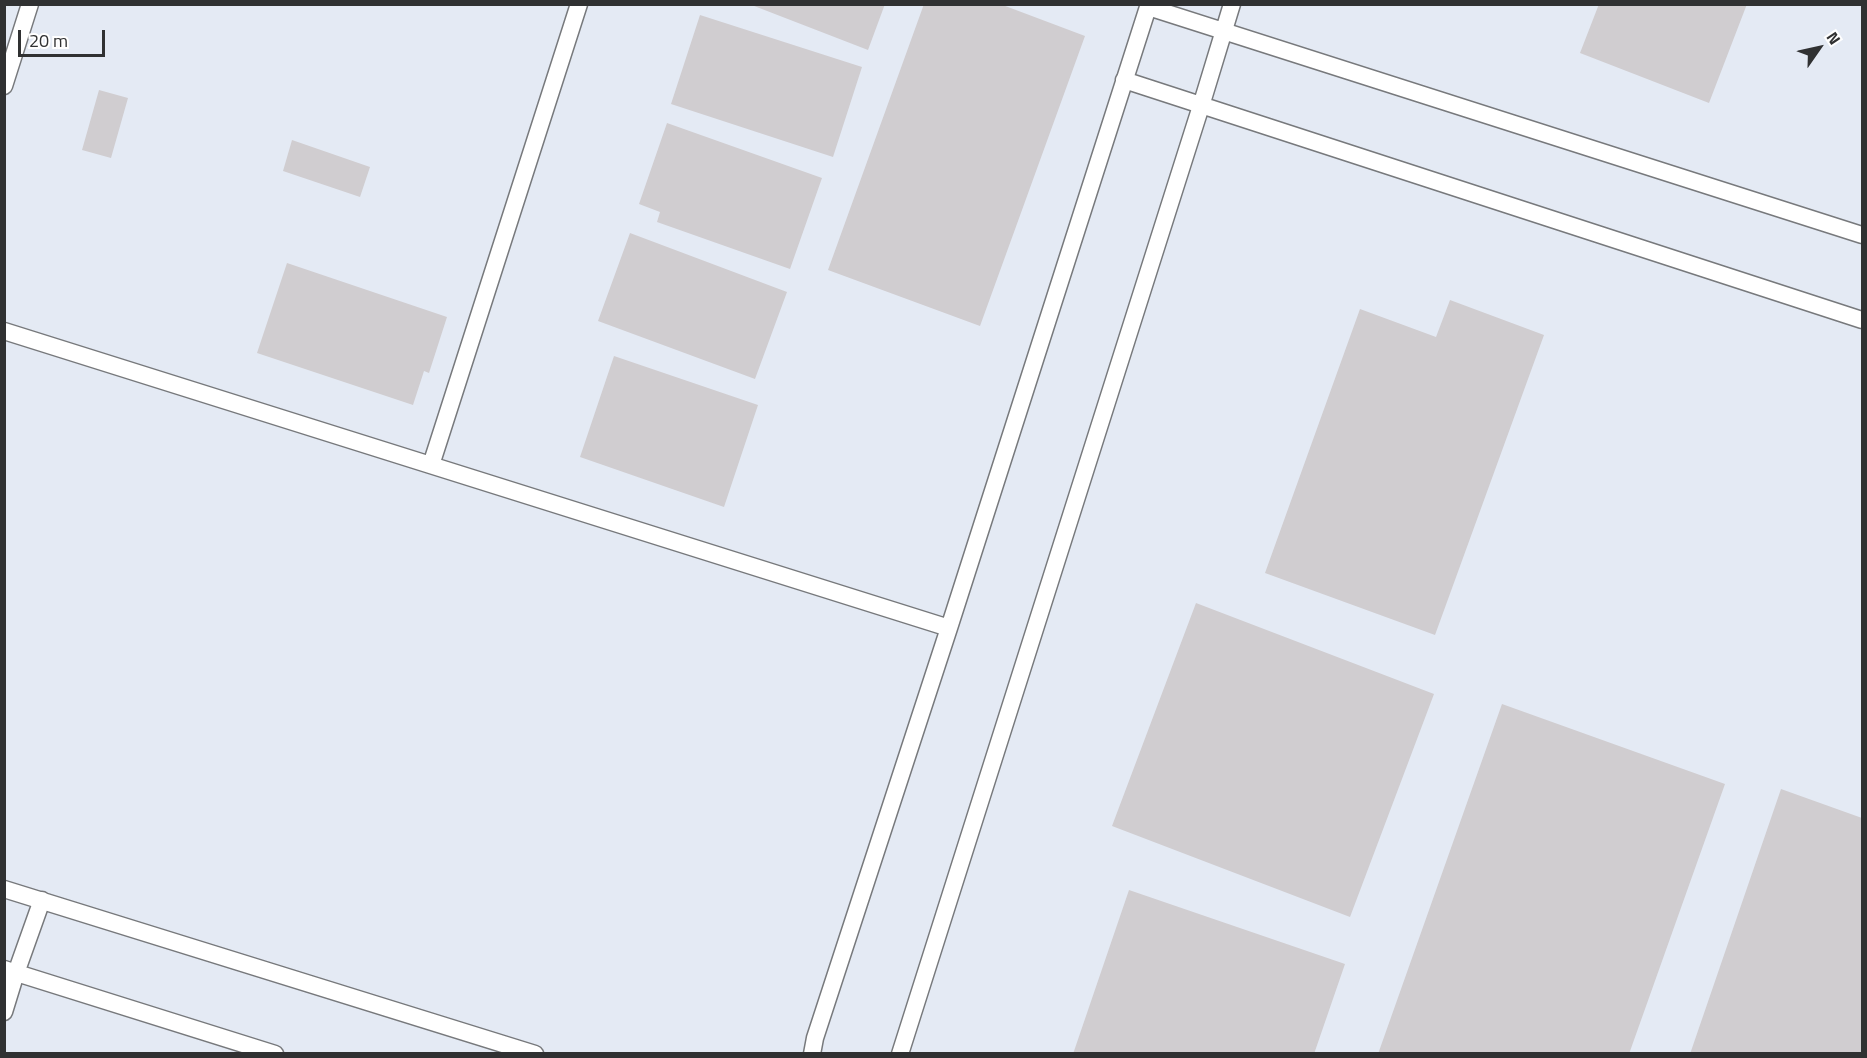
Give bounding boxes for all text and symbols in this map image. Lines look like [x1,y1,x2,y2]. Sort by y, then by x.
scale bar [21,18,108,56]
north arrow [1789,18,1849,78]
text: 20 m [29,27,68,54]
text: N [1821,27,1847,49]

